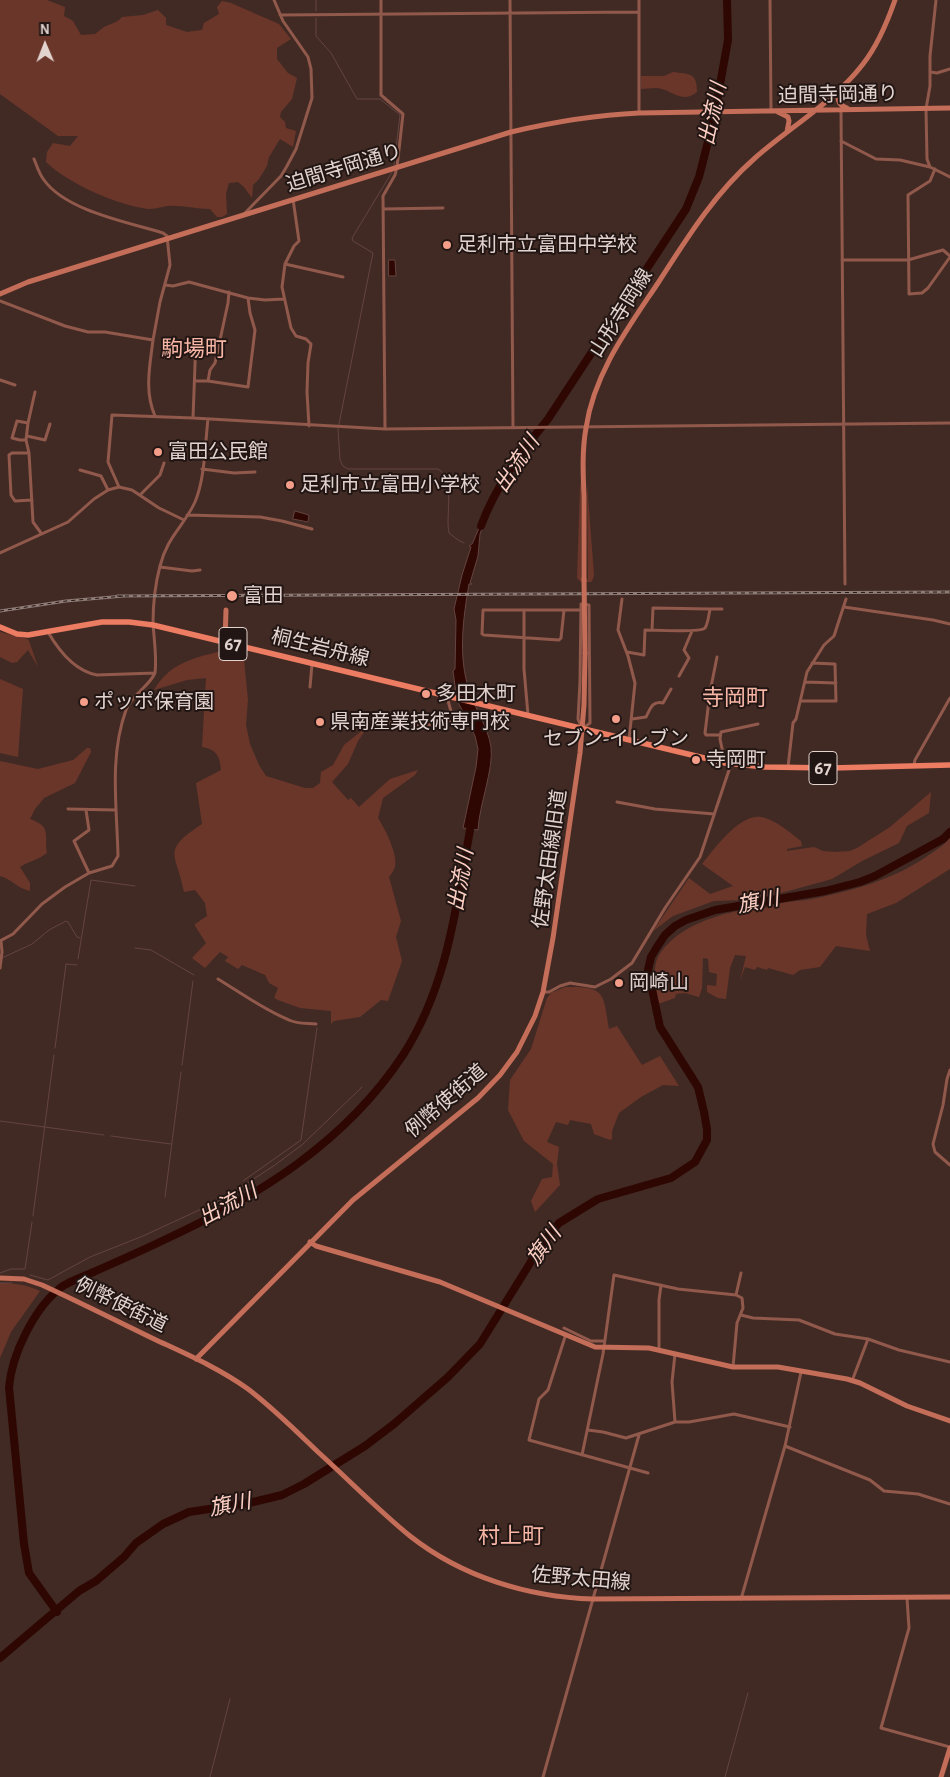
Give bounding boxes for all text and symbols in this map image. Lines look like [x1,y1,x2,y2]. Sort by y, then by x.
north arrow [20,20,70,70]
text: N [40,23,50,37]
water label: 出流川 [694,81,732,147]
street label: 迫間寺岡通り [778,82,898,108]
street label: 迫間寺岡通り [283,139,405,197]
place label: 足利市立富田中学校 [457,233,637,257]
marker: 足利市立富田中学校 [441,239,453,251]
street label: 山形寺岡線 [584,264,658,362]
district label: 駒場町 [161,336,227,362]
water label: 出流川 [489,431,545,497]
place label: 富田公民館 [168,440,268,464]
marker: 富田公民館 [152,446,164,458]
place label: 足利市立富田小学校 [300,473,480,497]
marker: 足利市立富田小学校 [284,479,296,491]
place label: 富田 [243,584,283,608]
marker: 富田 [225,589,239,603]
street label: 桐生岩舟線 [269,624,371,672]
road number: 67 [219,628,247,661]
place label: 多田木町 [436,682,516,706]
district label: 寺岡町 [702,685,768,711]
marker: 多田木町 [420,688,432,700]
place label: ポッポ保育園 [94,690,214,714]
marker: ポッポ保育園 [78,696,90,708]
place label: 県南産業技術専門校 [330,710,510,734]
marker: セブン-イレブン [610,713,622,725]
marker: 県南産業技術専門校 [314,716,326,728]
place label: セブン-イレブン [543,727,689,751]
place label: 寺岡町 [706,748,766,772]
road number: 67 [809,751,837,784]
marker: 寺岡町 [690,754,702,766]
street label: 佐野太田線旧道 [528,788,572,930]
water label: 出流川 [443,847,479,913]
water label: 旗川 [735,886,781,918]
place label: 岡崎山 [629,971,689,995]
marker: 岡崎山 [613,977,625,989]
street label: 例幣使街道 [400,1059,492,1143]
water label: 出流川 [194,1179,262,1231]
water label: 旗川 [521,1222,567,1270]
street label: 例幣使街道 [71,1272,171,1338]
water label: 旗川 [207,1489,253,1521]
district label: 村上町 [478,1523,544,1549]
street label: 佐野太田線 [530,1563,632,1595]

